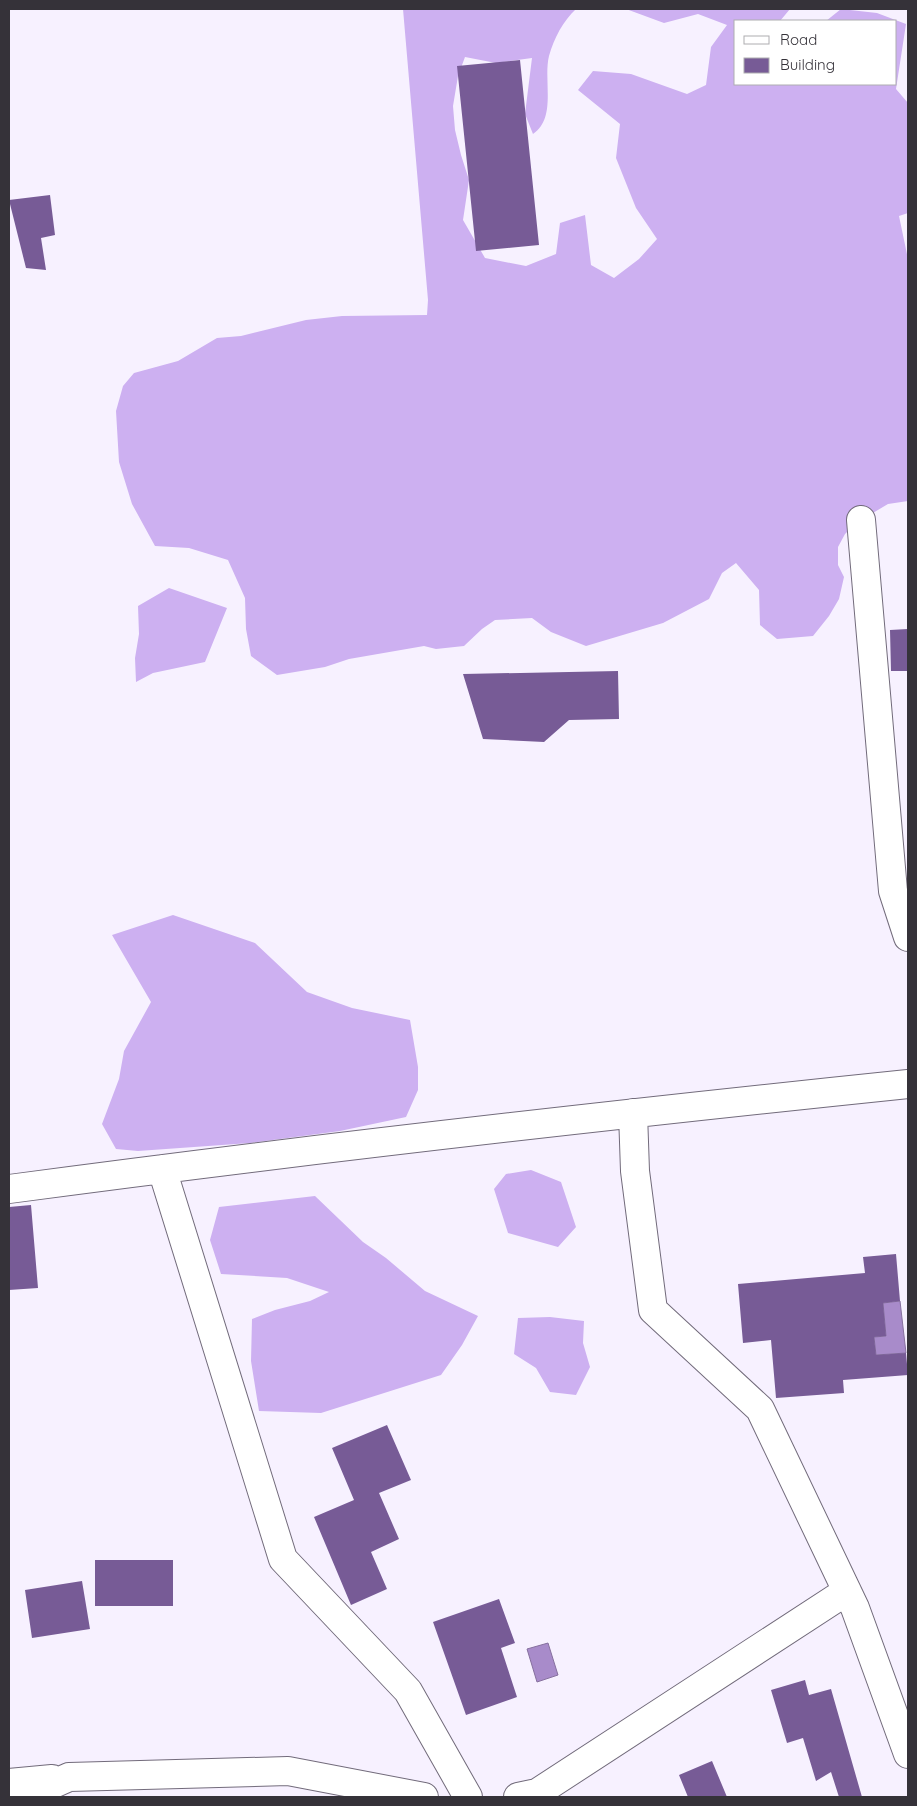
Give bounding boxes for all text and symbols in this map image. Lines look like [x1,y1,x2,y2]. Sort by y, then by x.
legend [734,20,897,85]
text: Road [780,30,817,49]
text: Building [780,55,835,74]

